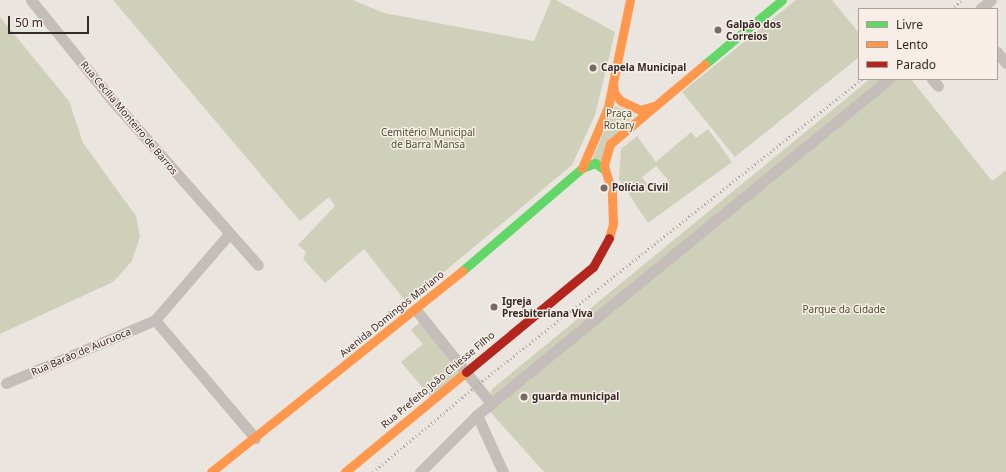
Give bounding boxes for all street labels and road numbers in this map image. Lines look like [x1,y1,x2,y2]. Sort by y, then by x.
street label: Rua Cecília Monteiro de Barros [78,59,180,177]
street label: Avenida Domingos Mariano [338,268,446,360]
street label: Rua Barão de Aiuruoca [29,326,133,378]
street label: Rua Prefeito João Chiesse Filho [379,329,497,431]

